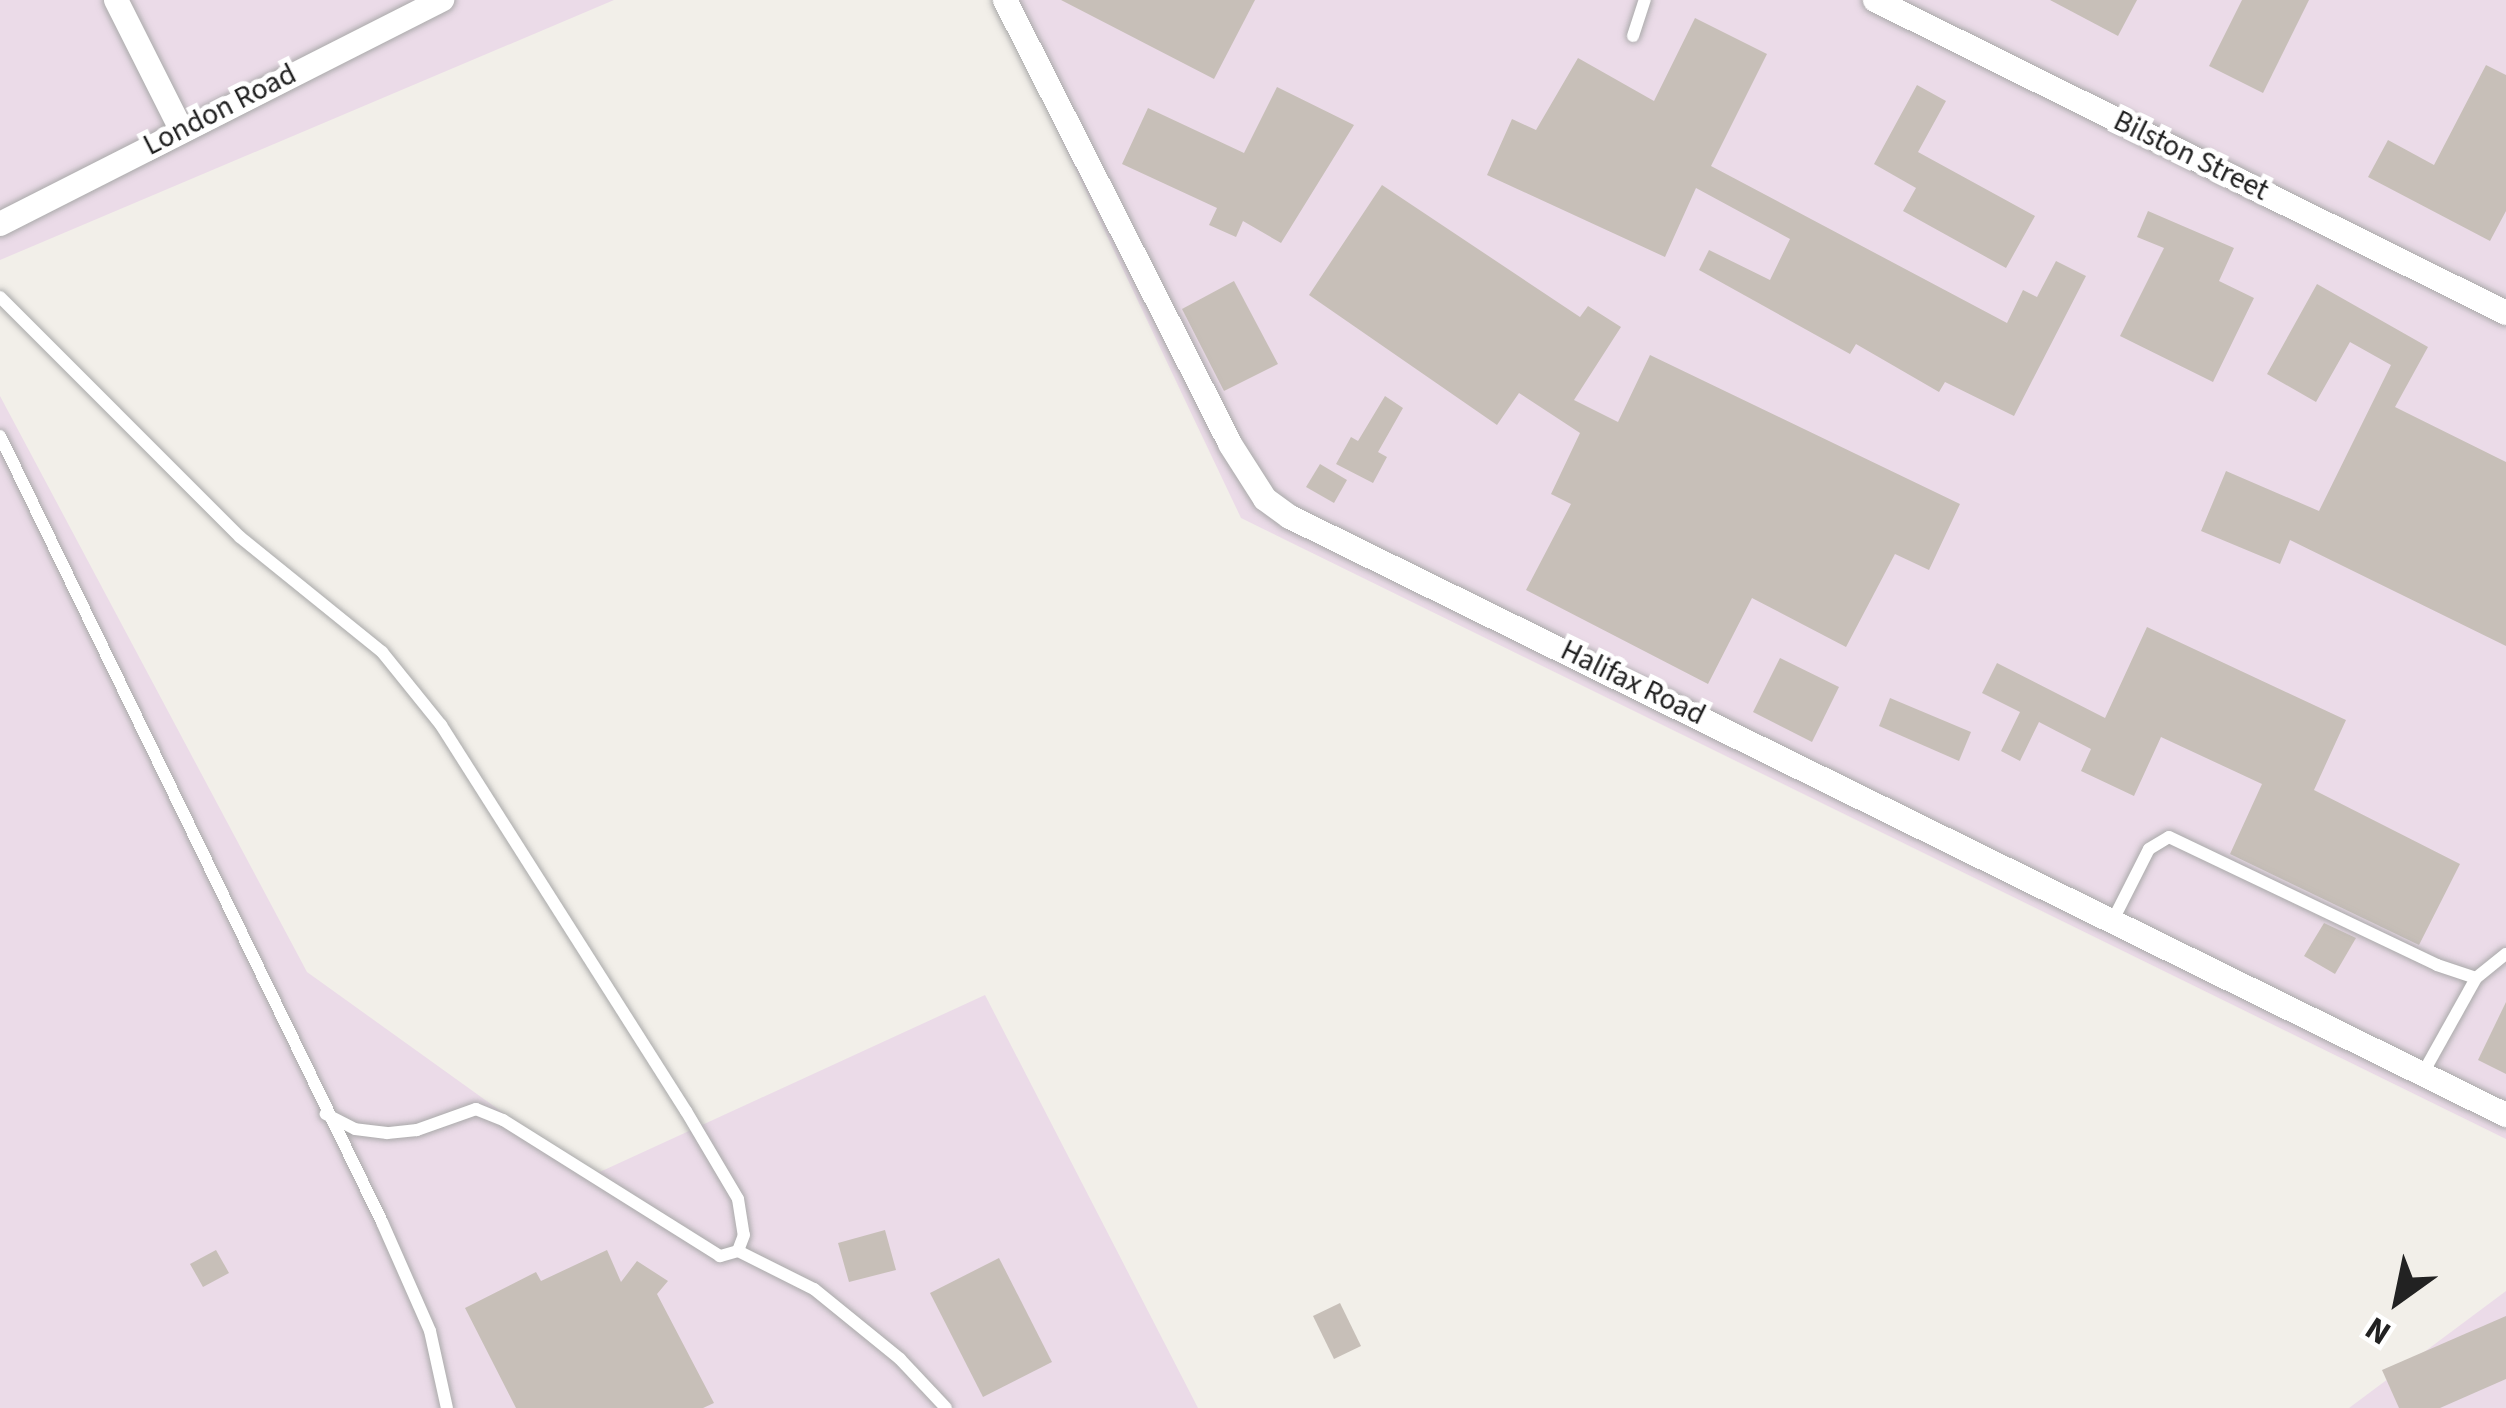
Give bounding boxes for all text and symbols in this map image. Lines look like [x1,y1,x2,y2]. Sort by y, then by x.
street label: London Road [138,56,302,164]
street label: Bilston Street [2108,103,2274,209]
street label: Halifax Road [1555,632,1711,734]
north arrow [2338,1240,2458,1360]
text: N [2356,1305,2400,1356]

